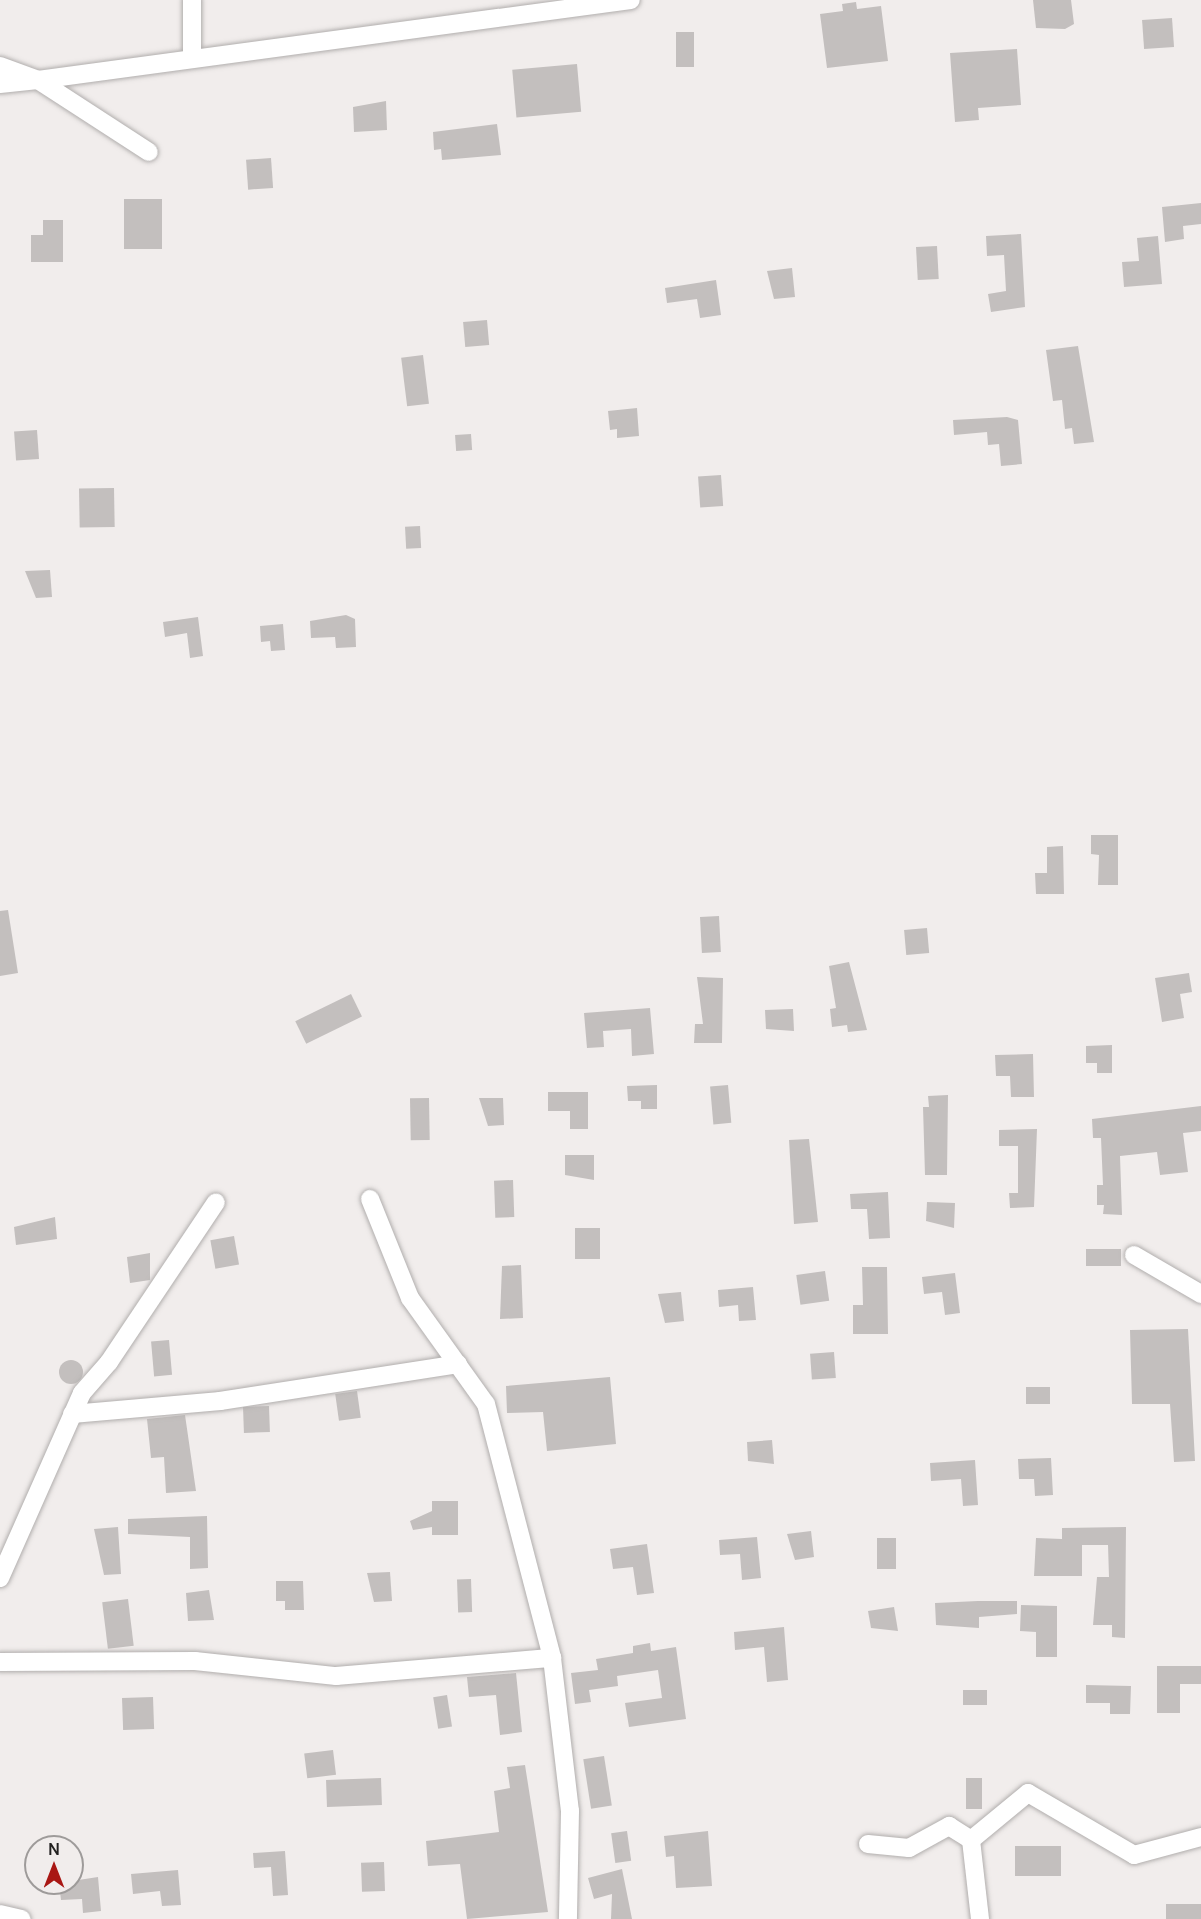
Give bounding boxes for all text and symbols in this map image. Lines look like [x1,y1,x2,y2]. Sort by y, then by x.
north arrow [24,1835,84,1895]
text: N [48,1838,60,1860]

